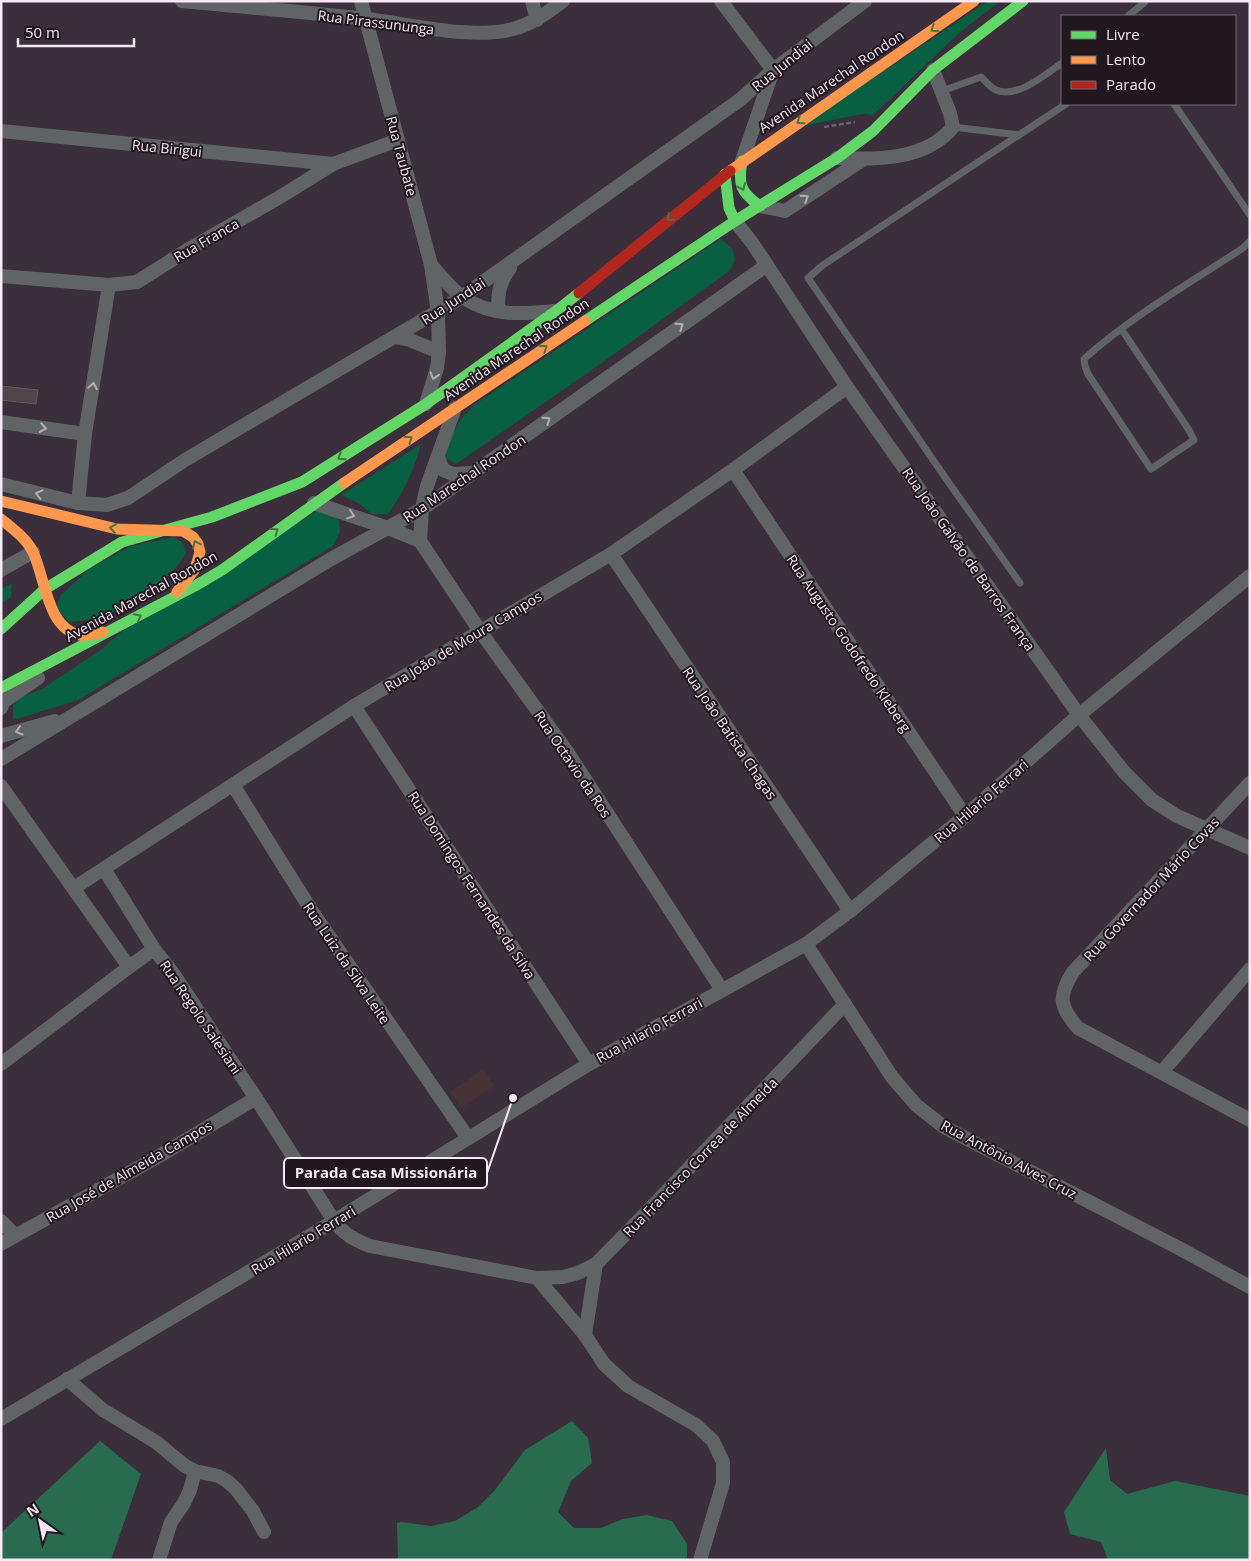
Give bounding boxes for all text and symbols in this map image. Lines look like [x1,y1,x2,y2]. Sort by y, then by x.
street label: Rua Pirassununga [317,5,435,39]
scale bar [18,15,134,47]
legend [1061,15,1236,105]
text: 50 m [25,22,60,42]
one-way arrow [930,23,940,32]
text: Livre [1106,24,1140,44]
street label: Avenida Marechal Rondon [755,25,907,137]
street label: Rua Jundiai [748,35,816,95]
text: Lento [1106,49,1146,69]
text: Parado [1106,74,1156,94]
street label: Rua Taubate [382,114,422,198]
one-way arrow [796,115,806,124]
street label: Rua Birigui [131,135,203,161]
one-way arrow [736,182,747,191]
one-way arrow [799,195,808,205]
one-way arrow [667,213,676,221]
street label: Rua Franca [170,214,242,266]
street label: Rua Jundiai [417,273,489,329]
street label: Avenida Marechal Rondon [440,293,592,405]
one-way arrow [674,323,684,332]
one-way arrow [538,345,548,354]
one-way arrow [430,371,440,380]
one-way arrow [87,382,97,390]
one-way arrow [541,417,551,426]
one-way arrow [40,422,48,433]
street label: Rua Marechal Rondon [399,430,529,526]
one-way arrow [403,436,413,445]
one-way arrow [337,451,346,460]
street label: Rua João Galvão de Barros França [898,464,1040,654]
one-way arrow [36,489,44,499]
one-way arrow [346,509,355,519]
one-way arrow [108,523,117,533]
one-way arrow [269,528,279,537]
one-way arrow [192,540,202,549]
street label: Avenida Marechal Rondon [62,546,220,646]
street label: Rua Augusto Godofredo Kleberg [782,551,916,736]
street label: Rua João de Moura Campos [381,586,546,696]
one-way arrow [133,613,142,623]
street label: Rua João Batista Chagas [678,663,782,803]
street label: Rua Octavio da Ros [530,707,616,822]
one-way arrow [15,725,23,735]
street label: Rua Hilario Ferrari [930,755,1032,847]
street label: Rua Domingos Fernandes da Silva [404,787,540,983]
street label: Rua Governador Mário Covas [1079,812,1223,965]
street label: Rua Luiz da Silva Leite [299,898,395,1028]
street label: Rua Regolo Salesiani [156,956,246,1078]
street label: Rua Hilario Ferrari [592,993,706,1067]
street label: Rua Francisco Correa de Almeida [619,1073,781,1241]
street label: Rua José de Almeida Campos [42,1115,216,1226]
street label: Rua Antônio Alves Cruz [938,1115,1080,1203]
callout: Parada Casa Missionária [284,1158,487,1188]
text: Parada Casa Missionária [295,1162,477,1182]
street label: Rua Hilario Ferrari [247,1201,359,1279]
north arrow [15,1496,65,1546]
text: N [23,1499,43,1521]

